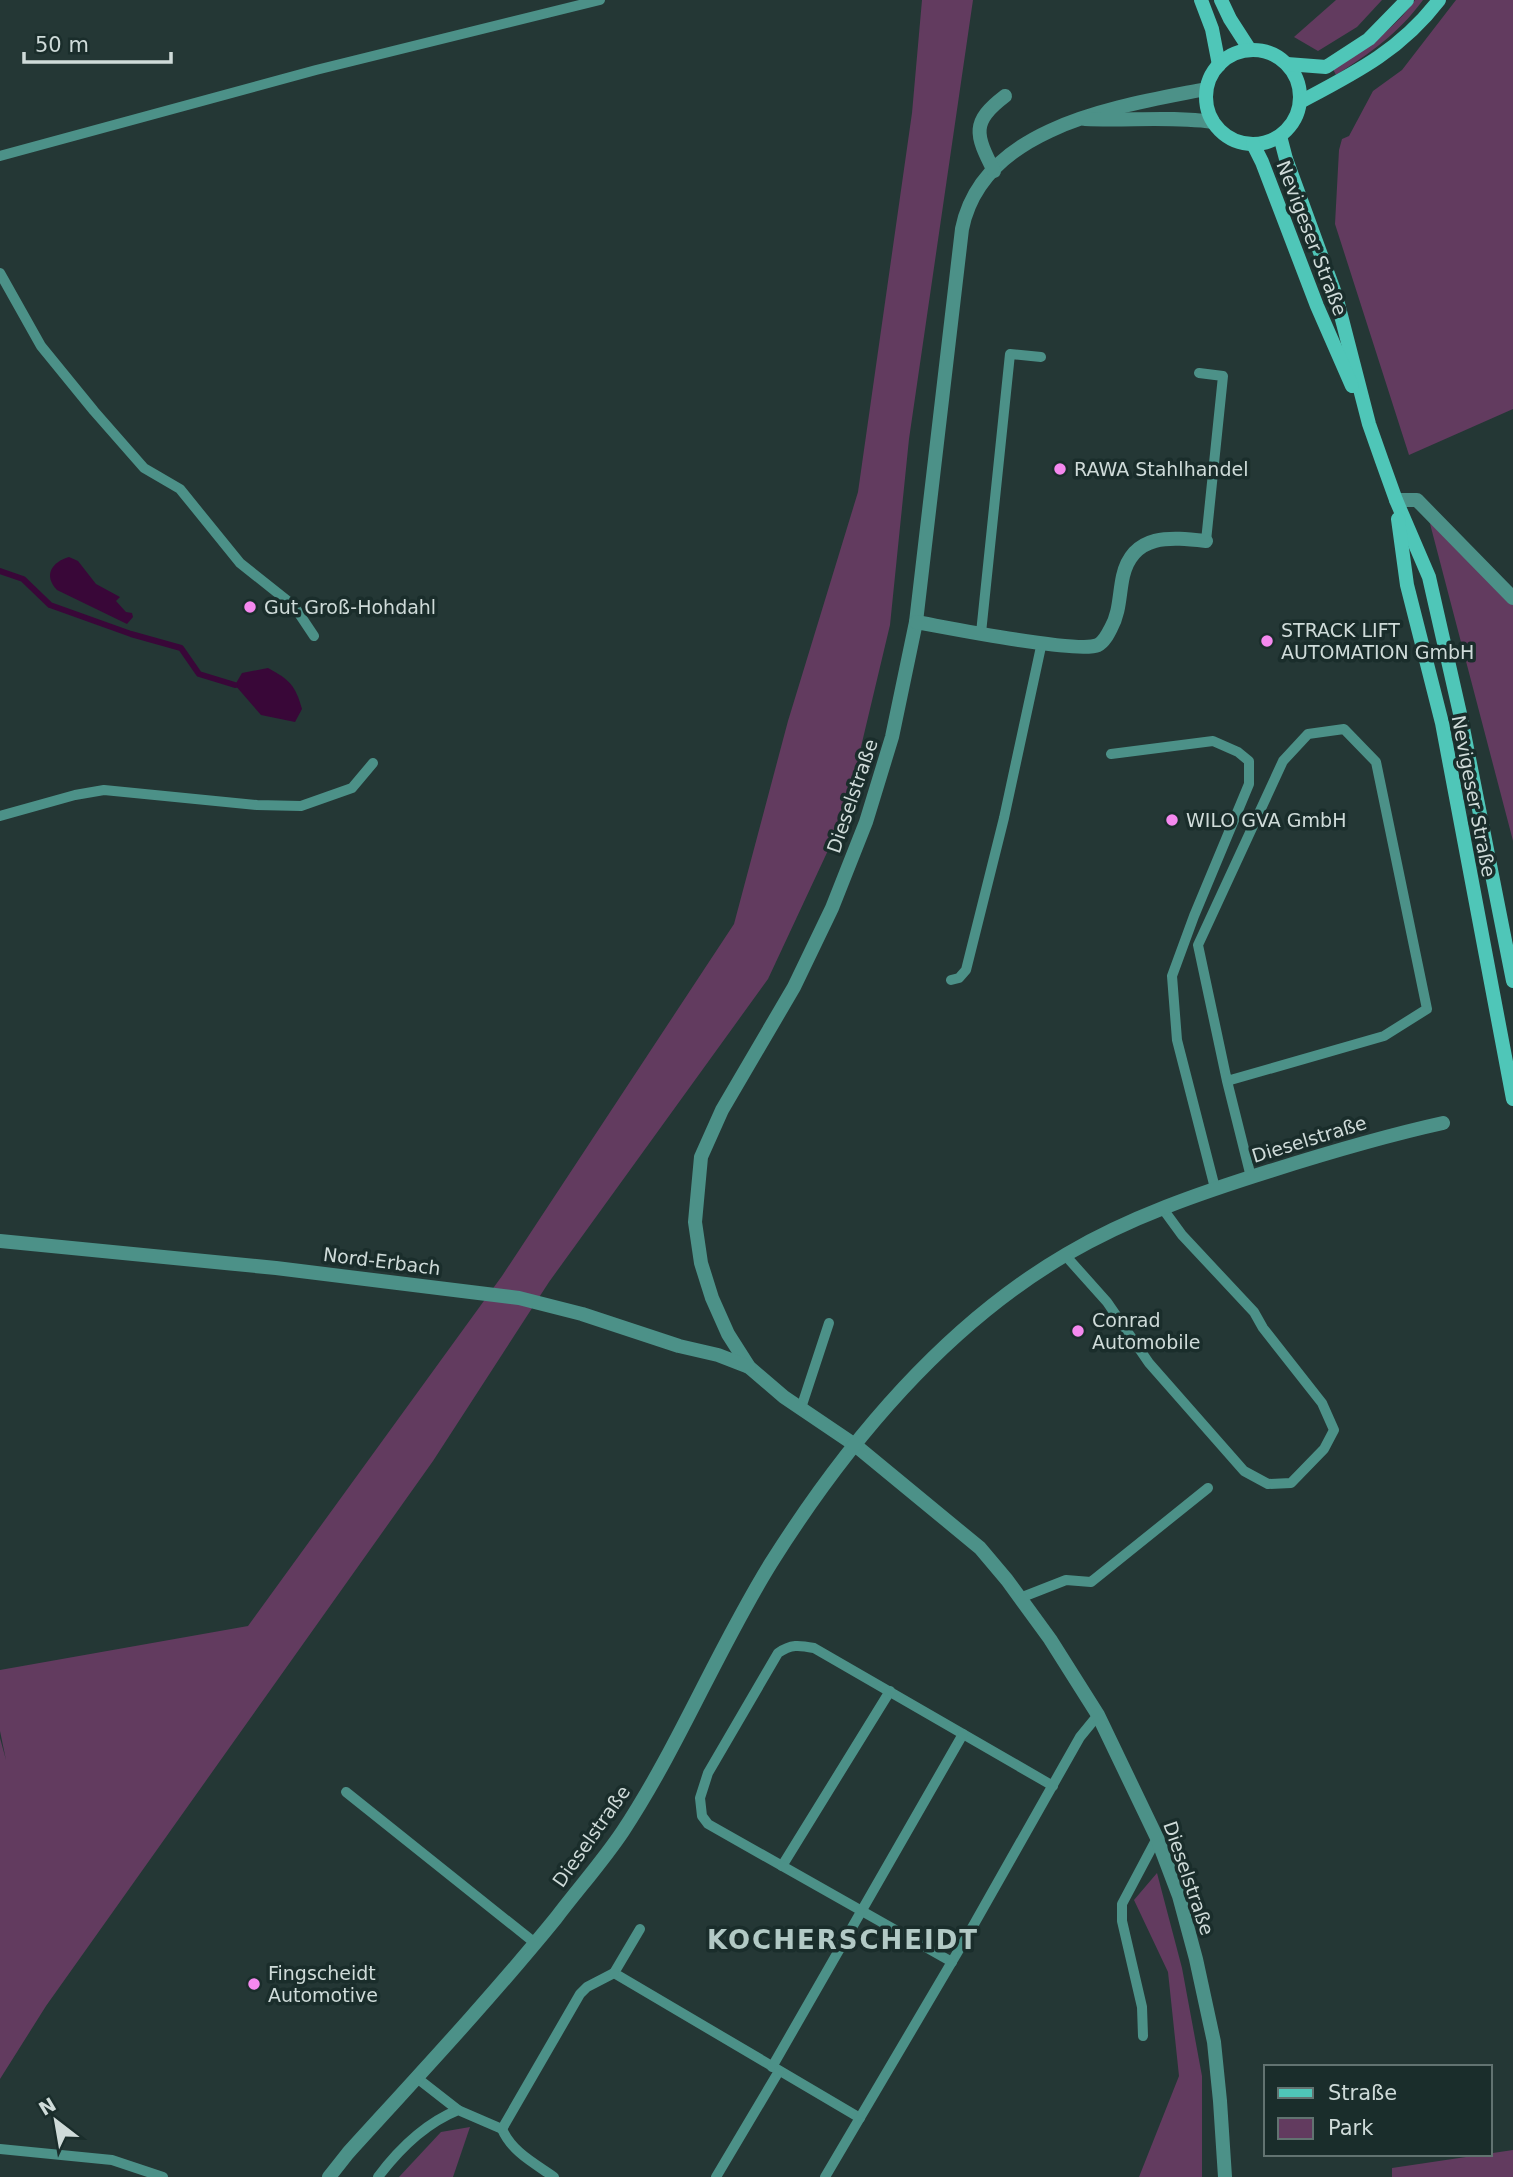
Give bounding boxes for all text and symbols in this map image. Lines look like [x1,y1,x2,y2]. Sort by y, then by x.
scale bar [24,21,172,65]
text: 50 m [35,33,89,57]
street label: Nevigeser Straße [1272,157,1352,319]
place label: RAWA Stahlhandel [1074,458,1248,480]
marker: RAWA Stahlhandel [1052,461,1068,477]
place label: Gut Groß-Hohdahl [264,596,436,618]
marker: Gut Groß-Hohdahl [242,599,258,615]
place label: STRACK LIFT AUTOMATION GmbH [1281,619,1474,663]
marker: STRACK LIFT AUTOMATION GmbH [1259,633,1275,649]
street label: Nevigeser Straße [1448,713,1500,879]
street label: Dieselstraße [822,736,882,856]
place label: WILO GVA GmbH [1186,809,1346,831]
marker: WILO GVA GmbH [1164,812,1180,828]
street label: Dieselstraße [1249,1111,1369,1167]
street label: Nord-Erbach [322,1243,442,1279]
place label: Conrad Automobile [1092,1309,1201,1353]
marker: Conrad Automobile [1070,1323,1086,1339]
street label: Dieselstraße [548,1781,634,1891]
street label: Dieselstraße [1159,1818,1219,1938]
district label: KOCHERSCHEIDT [707,1925,979,1955]
place label: Fingscheidt Automotive [268,1962,378,2006]
marker: Fingscheidt Automotive [246,1976,262,1992]
legend [1264,2065,1492,2156]
text: Straße [1328,2081,1397,2105]
north arrow [21,2086,91,2156]
text: N [35,2093,60,2120]
text: Park [1328,2116,1374,2140]

